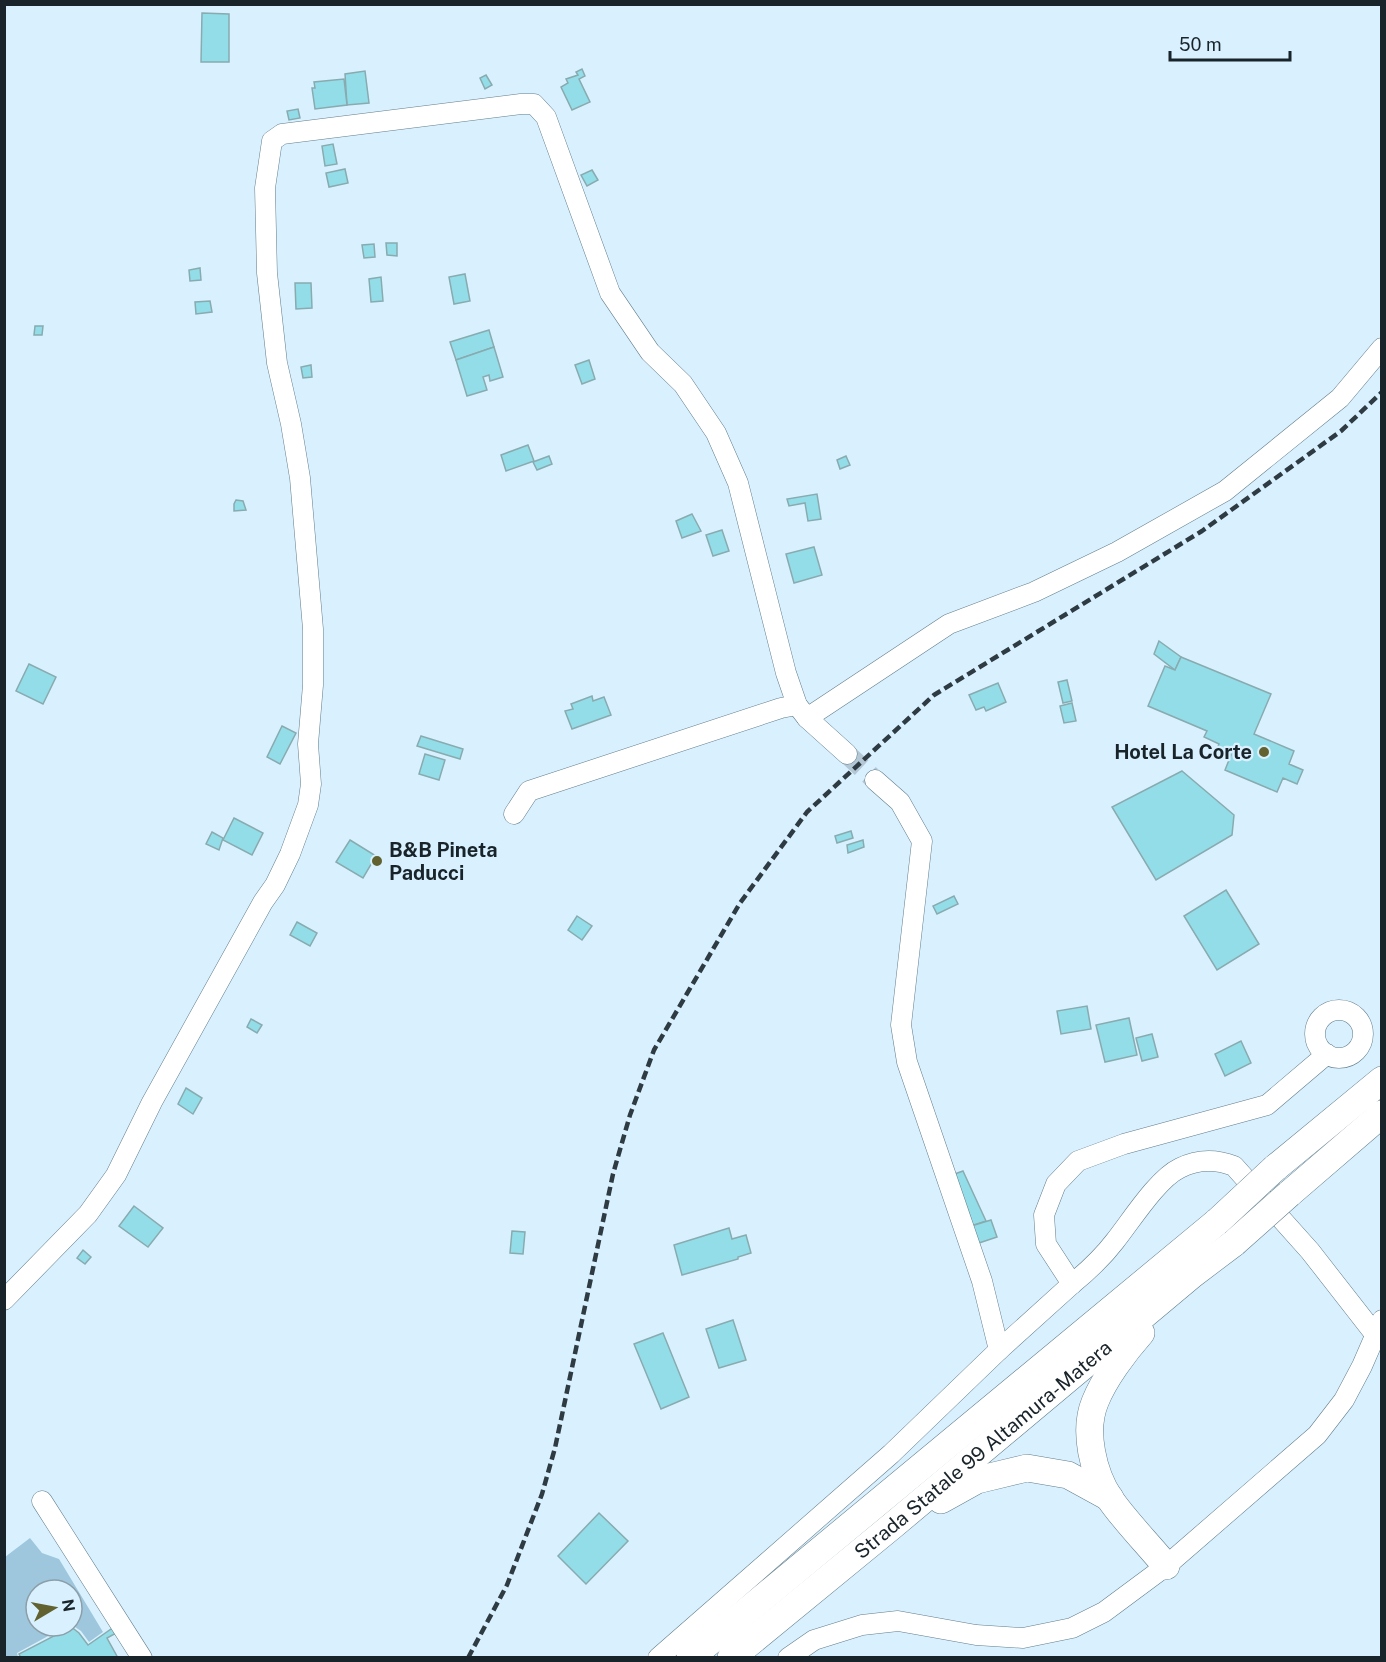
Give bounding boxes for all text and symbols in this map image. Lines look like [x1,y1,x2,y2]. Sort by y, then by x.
scale bar [1170,24,1290,62]
text: 50 m [1179,34,1222,55]
place label: Hotel La Corte [1114,740,1252,764]
marker: Hotel La Corte [1257,745,1271,759]
place label: B&B Pineta Paducci [389,838,498,885]
marker: B&B Pineta Paducci [370,854,384,868]
street label: Strada Statale 99 Altamura-Matera [849,1335,1116,1564]
north arrow [24,1578,84,1638]
text: N [58,1598,79,1613]

